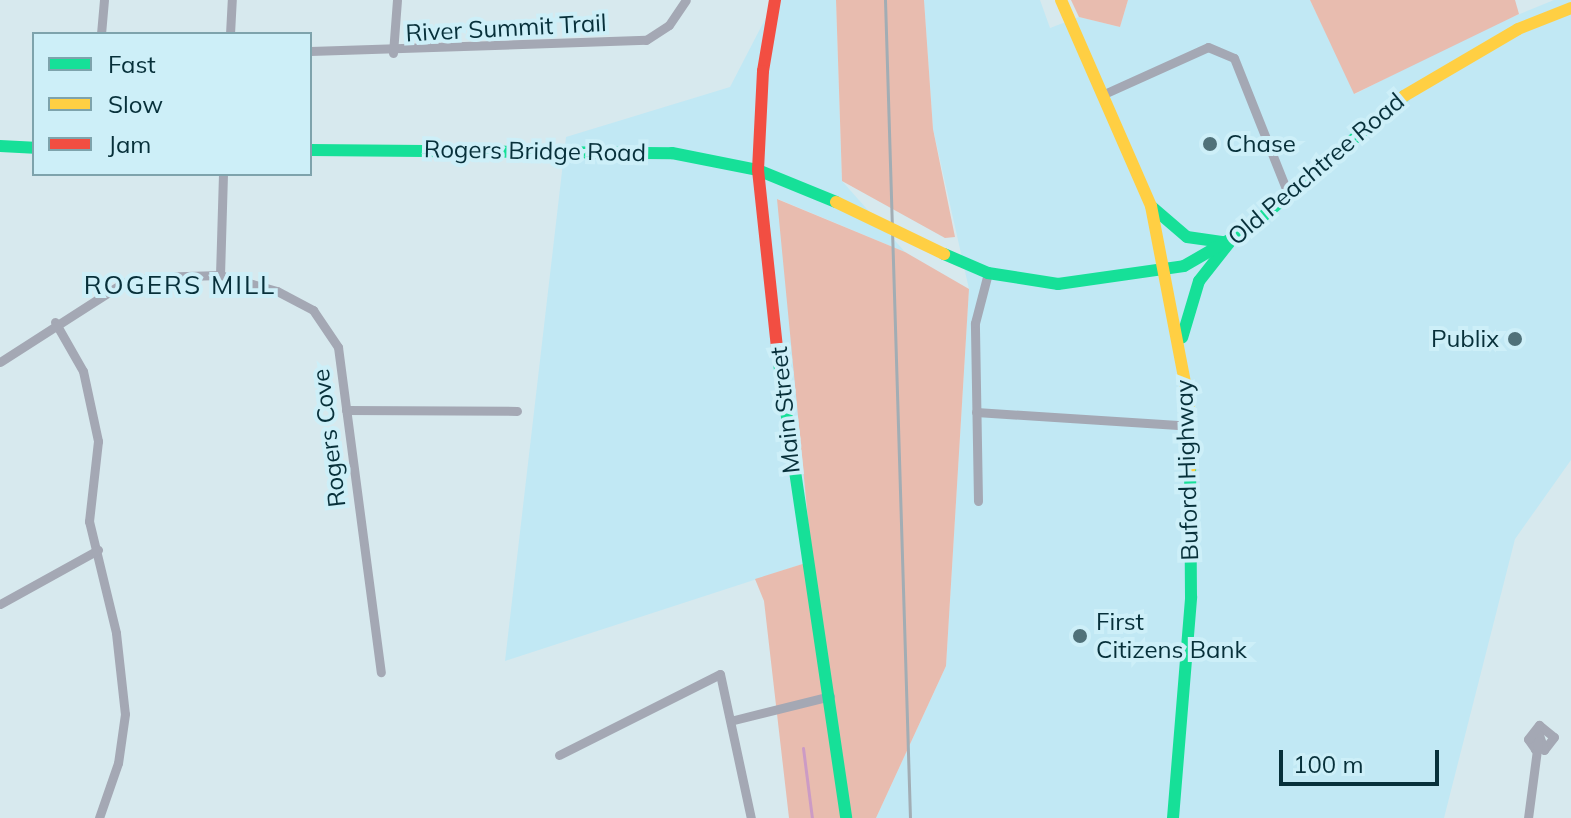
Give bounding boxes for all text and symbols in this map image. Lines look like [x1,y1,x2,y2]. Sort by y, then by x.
street label: River Summit Trail [405,8,607,48]
legend [32,32,312,176]
text: Fast [108,49,156,79]
street label: Old Peachtree Road [1222,87,1410,251]
text: Slow [108,89,163,119]
text: Jam [108,129,151,159]
place label: Chase [1226,130,1296,158]
street label: Rogers Bridge Road [424,135,646,167]
marker: Chase [1201,135,1219,153]
district label: ROGERS MILL [84,269,276,301]
place label: Publix [1431,325,1499,353]
marker: Publix [1506,330,1524,348]
street label: Main Street [764,345,806,475]
street label: Rogers Cove [306,367,352,509]
street label: Buford Highway [1169,379,1205,561]
place label: First Citizens Bank [1096,608,1247,664]
marker: First Citizens Bank [1071,627,1089,645]
scale bar [1283,734,1443,784]
text: 100 m [1293,749,1364,779]

